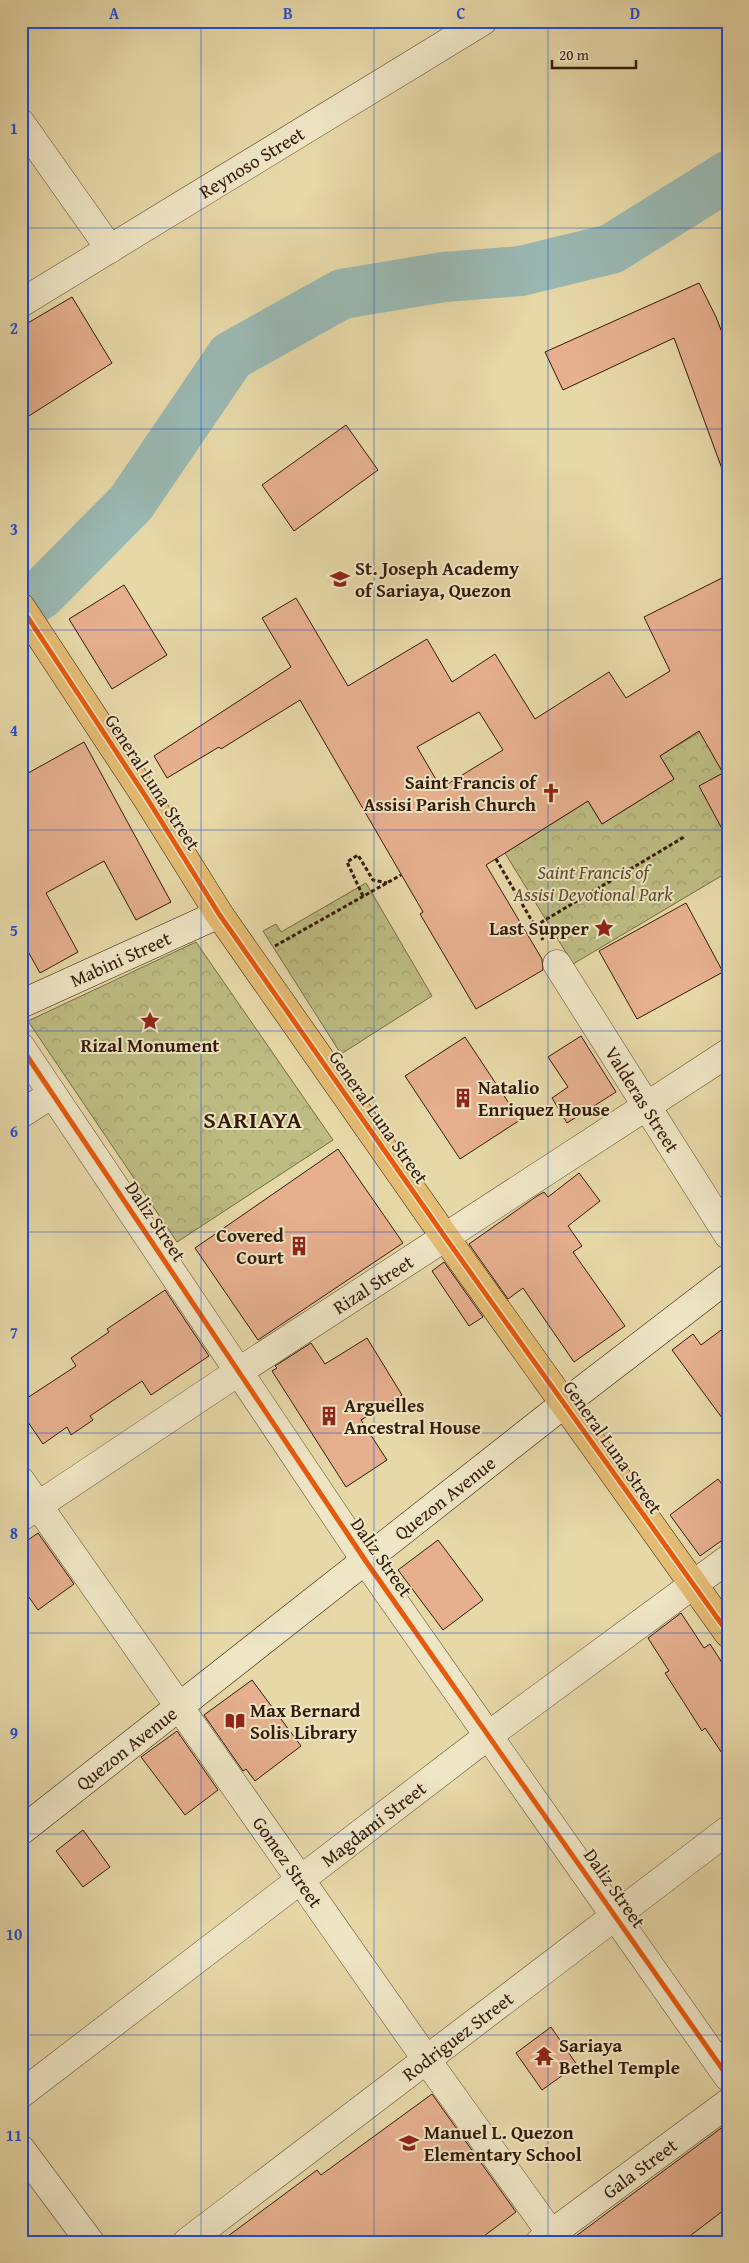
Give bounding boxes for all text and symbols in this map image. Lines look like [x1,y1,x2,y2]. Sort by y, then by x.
text: A [109,1,120,25]
text: B [283,1,293,25]
text: C [456,1,466,25]
text: D [630,1,640,25]
scale bar [552,38,635,70]
text: 20 m [559,44,590,65]
text: 1 [10,116,18,140]
street label: Reynoso Street [193,119,310,205]
text: 2 [10,316,18,340]
text: 3 [10,517,18,541]
place label: St. Joseph Academy of Sariaya, Quezon [355,554,519,604]
school or university icon: St. Joseph Academy of Sariaya, Quezon [329,568,351,590]
street label: General Luna Street [98,708,208,856]
text: 4 [10,718,18,742]
place label: Saint Francis of Assisi Parish Church [363,768,538,818]
church icon: Saint Francis of Assisi Parish Church [540,782,562,804]
park label: Saint Francis of Assisi Devotional Park [512,858,673,908]
place label: Last Supper [489,914,589,942]
place icon: Last Supper [593,917,615,939]
text: 5 [10,918,18,942]
street label: Mabini Street [65,924,175,994]
place icon: Rizal Monument [139,1010,161,1032]
place label: Rizal Monument [80,1031,220,1059]
street label: Valderas Street [598,1041,687,1158]
street label: General Luna Street [322,1045,436,1190]
place label: Natalio Enriquez House [478,1073,610,1123]
building icon: Natalio Enriquez House [452,1087,474,1109]
district label: SARIAYA [203,1102,303,1137]
text: 6 [10,1119,18,1143]
street label: Daliz Street [119,1175,193,1267]
place label: Covered Court [216,1221,285,1271]
building icon: Covered Court [288,1235,310,1257]
street label: Rizal Street [327,1247,419,1321]
text: 7 [10,1320,18,1344]
street label: General Luna Street [556,1375,670,1520]
place label: Arguelles Ancestral House [344,1391,481,1441]
building icon: Arguelles Ancestral House [318,1405,340,1427]
street label: Quezon Avenue [388,1449,501,1547]
street label: Daliz Street [344,1511,420,1603]
text: 8 [10,1521,18,1545]
place label: Max Bernard Solis Library [250,1696,361,1746]
street label: Quezon Avenue [70,1699,183,1797]
library icon: Max Bernard Solis Library [224,1710,246,1732]
text: 9 [10,1721,18,1745]
street label: Magdami Street [315,1774,432,1873]
street label: Gomez Street [246,1810,330,1913]
street label: Daliz Street [577,1842,653,1934]
text: 10 [6,1922,22,1946]
street label: Rodriguez Street [396,1984,519,2088]
place label: Sariaya Bethel Temple [559,2031,680,2081]
temple icon: Sariaya Bethel Temple [533,2045,555,2067]
place label: Manuel L. Quezon Elementary School [424,2118,582,2168]
text: 11 [6,2123,22,2147]
street label: Gala Street [596,2131,683,2205]
school or university icon: Manuel L. Quezon Elementary School [398,2132,420,2154]

